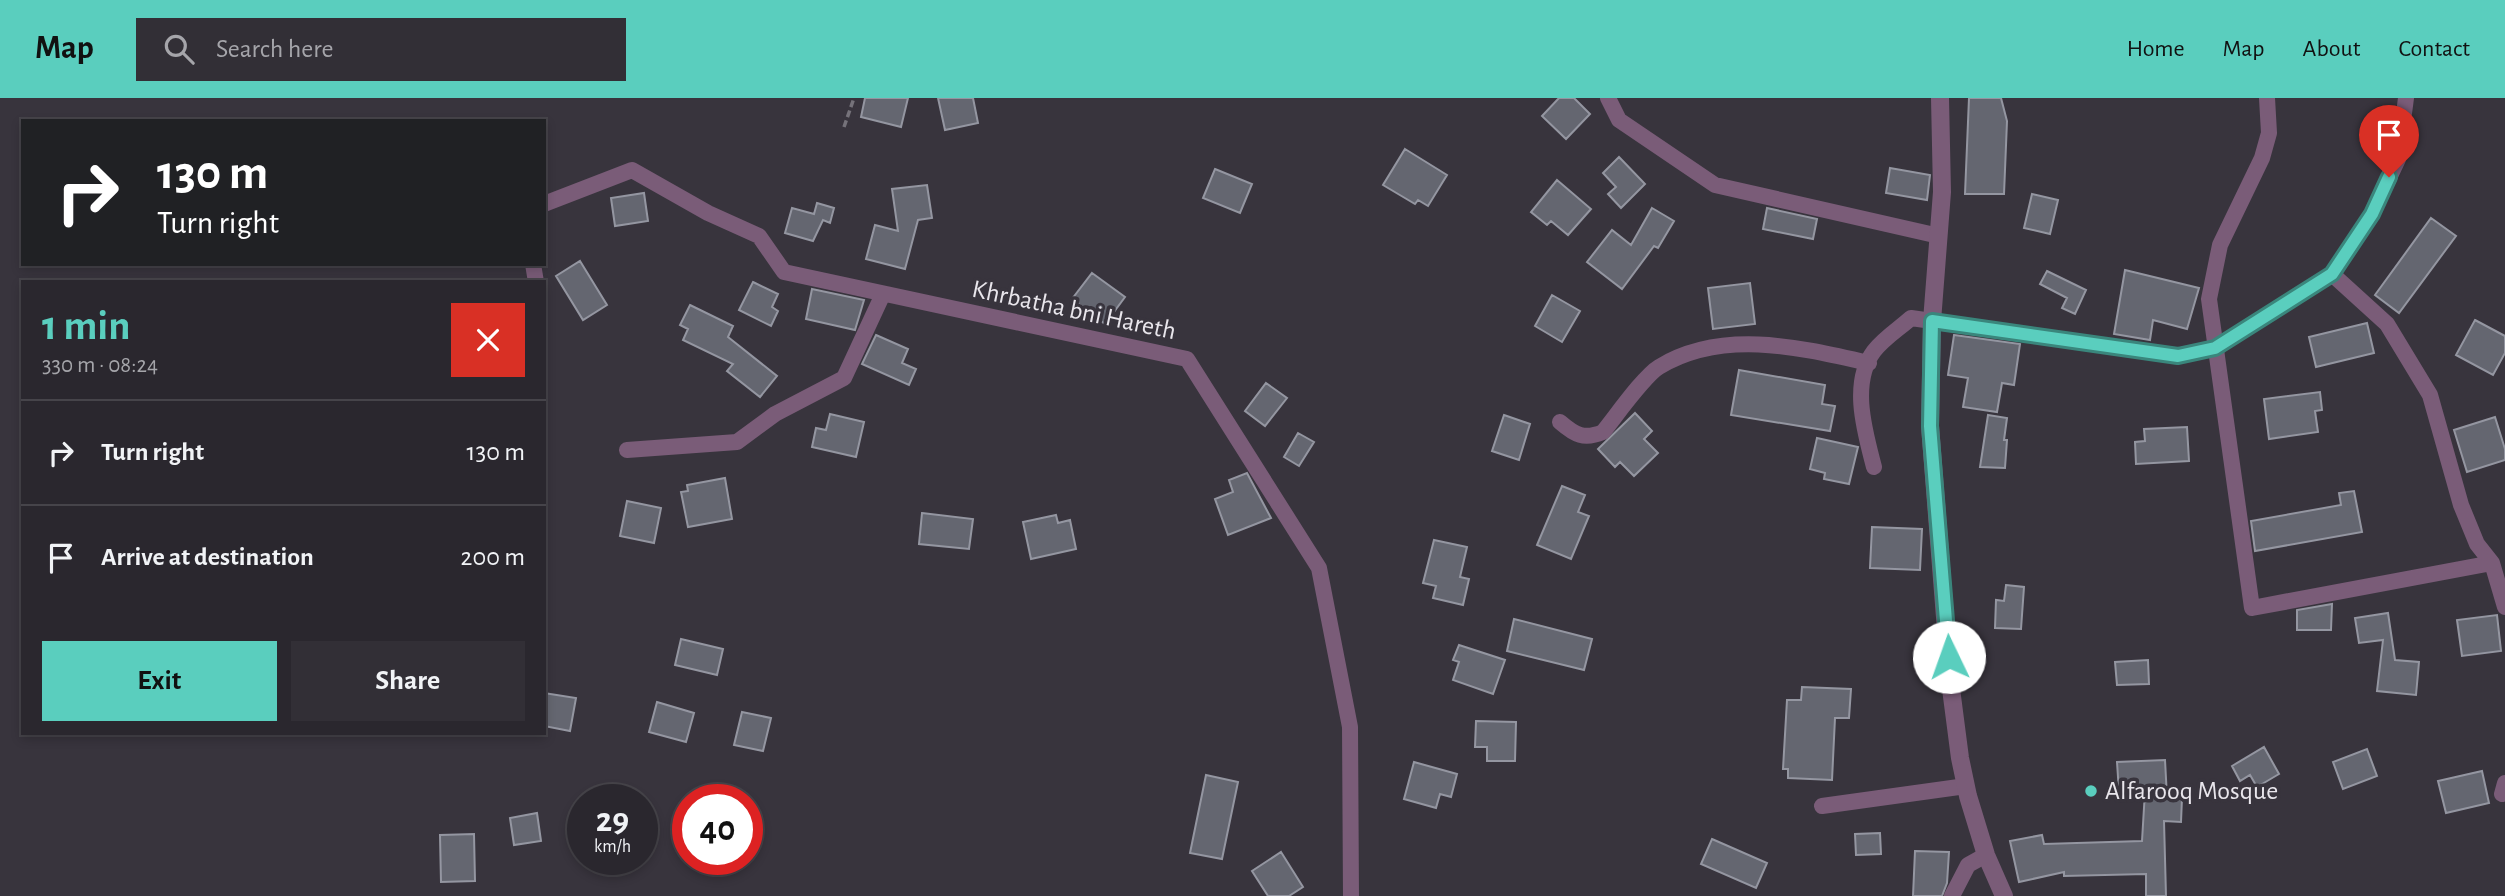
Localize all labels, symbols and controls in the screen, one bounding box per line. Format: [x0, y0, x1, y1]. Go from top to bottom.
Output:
search box [136, 18, 626, 81]
icon: search [160, 30, 198, 68]
text: Map [35, 32, 94, 65]
text: Search here [216, 36, 334, 62]
text: Home [2127, 37, 2185, 61]
text: Map [2223, 37, 2265, 61]
text: About [2303, 37, 2360, 61]
text: Contact [2398, 37, 2470, 61]
pin [2359, 105, 2419, 177]
icon: arrive [2370, 116, 2408, 154]
icon: right [42, 147, 133, 238]
text: 130 m [157, 149, 268, 198]
text: Turn right [157, 207, 279, 239]
street label: Khrbatha bni Hareth [970, 276, 1178, 344]
button: close [451, 303, 525, 377]
text: 1 min [42, 305, 131, 347]
text: 330 m · 08:24 [42, 354, 158, 377]
icon: right [42, 434, 80, 472]
text: Turn right [101, 439, 204, 465]
text: 130 m [467, 439, 525, 465]
icon: arrive [42, 539, 80, 577]
text: Arrive at destination [101, 544, 314, 570]
text: 200 m [461, 544, 525, 570]
position arrow [1912, 620, 1986, 694]
button: Exit [42, 641, 277, 721]
button: Share [291, 641, 525, 721]
place label: Alfarooq Mosque [2105, 778, 2278, 804]
marker: Alfarooq Mosque [2083, 783, 2099, 799]
speed limit sign: 40 [672, 784, 763, 875]
text: 29 [596, 803, 629, 838]
text: km/h [594, 838, 631, 856]

